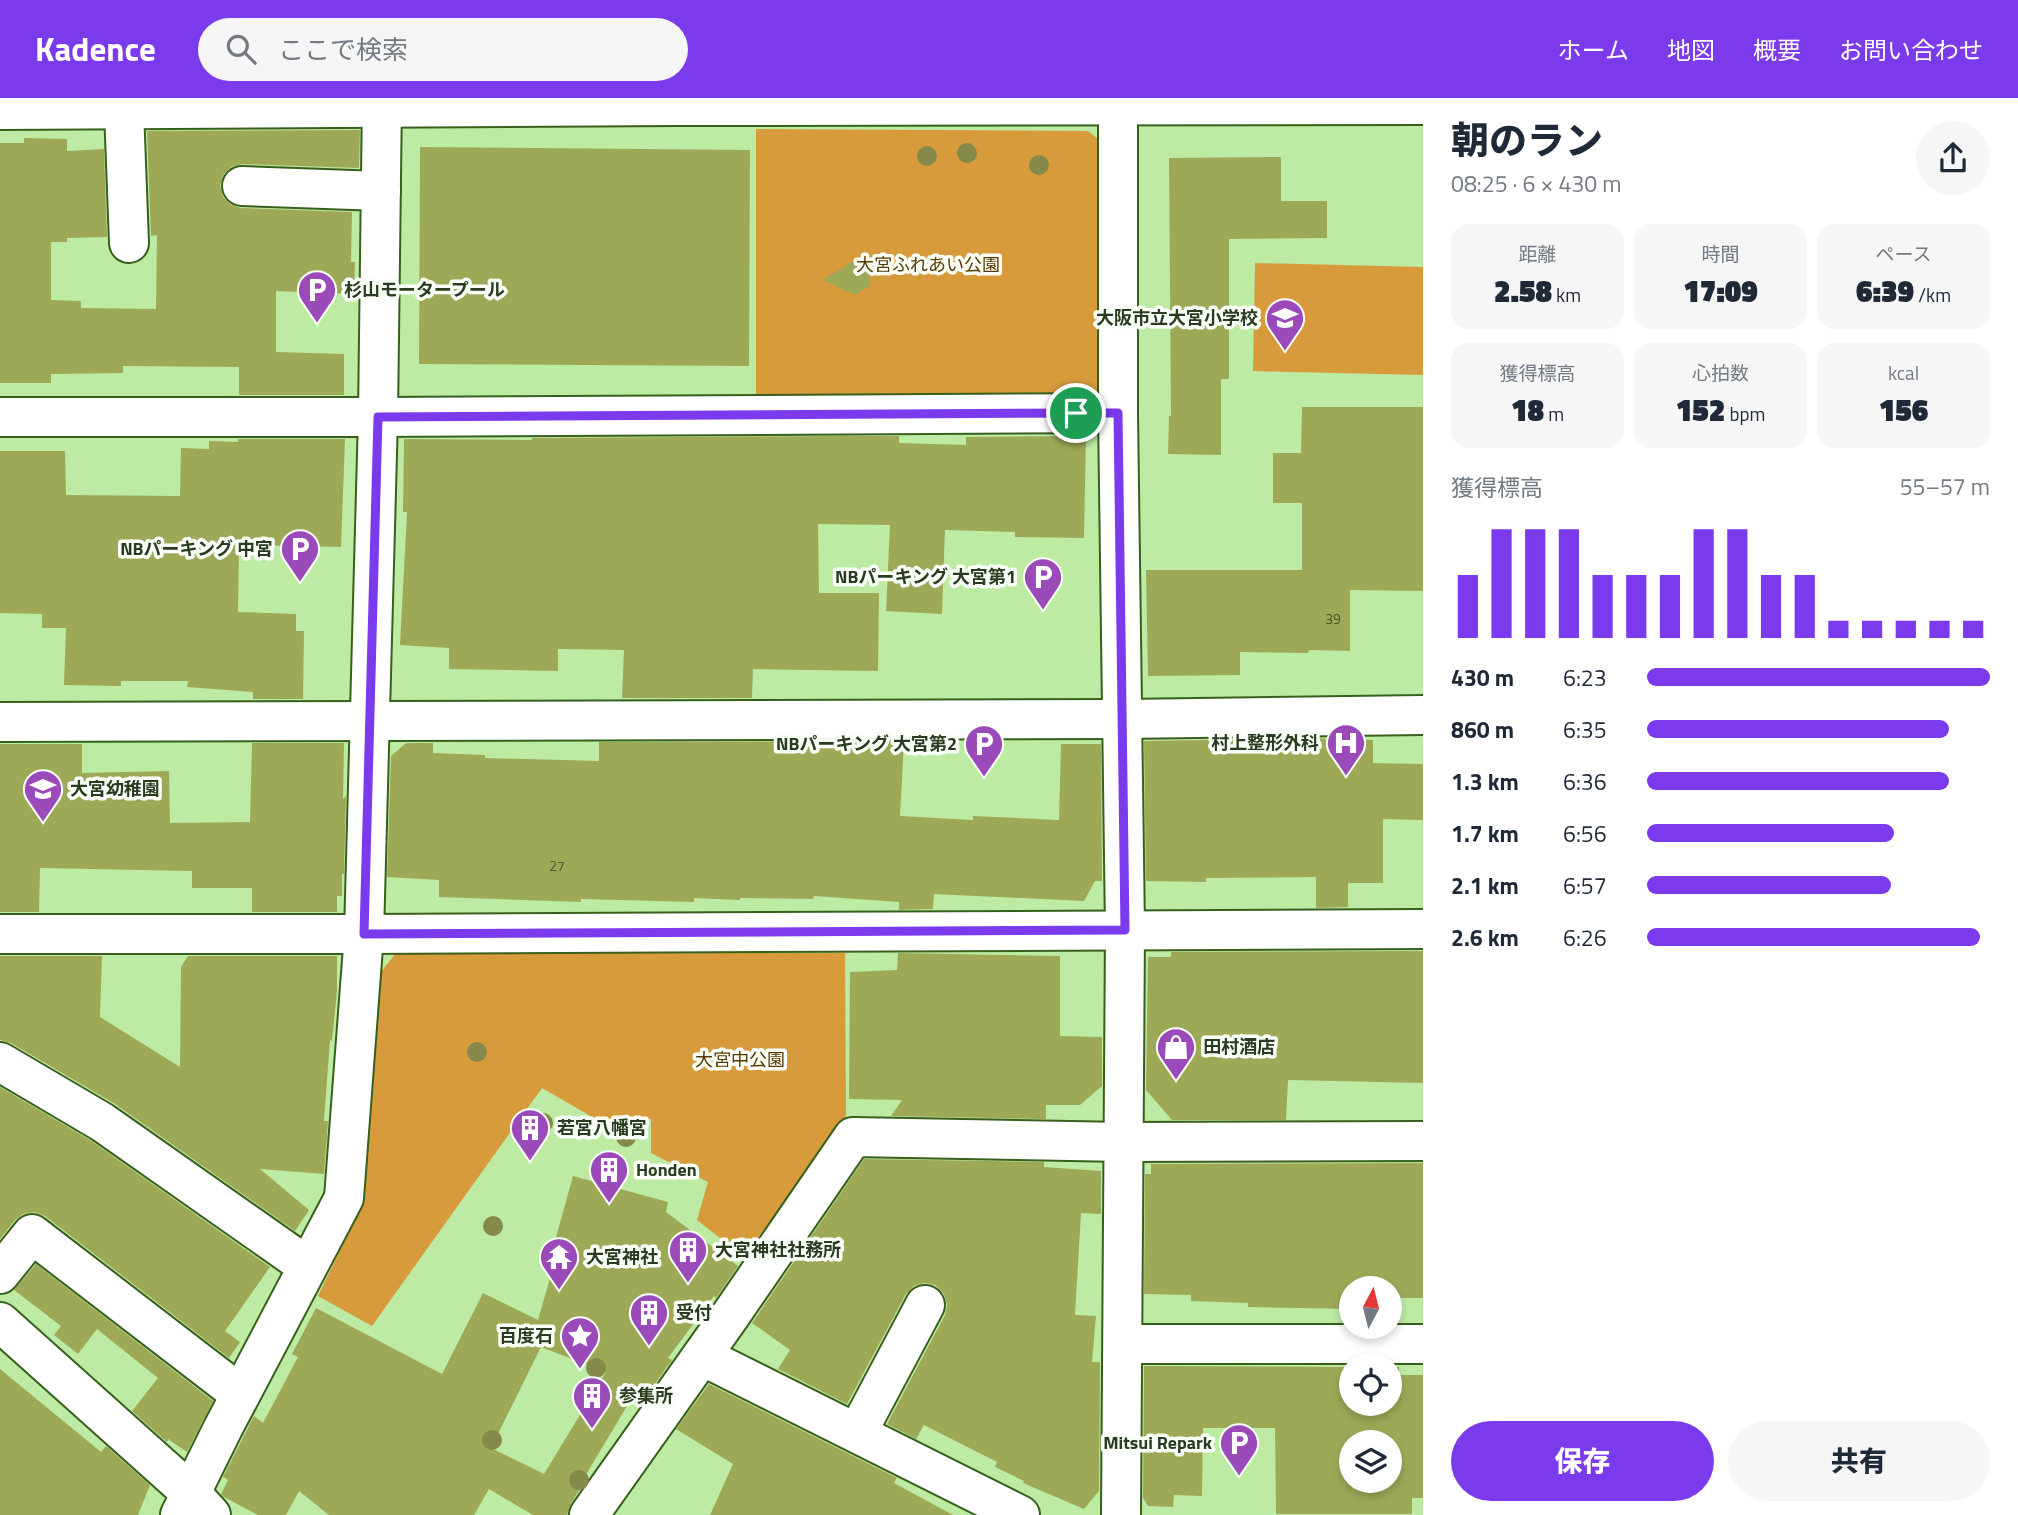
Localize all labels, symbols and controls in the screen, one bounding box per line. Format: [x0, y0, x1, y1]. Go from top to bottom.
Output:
search box [198, 18, 688, 81]
text: Kadence [35, 24, 156, 74]
icon: search [222, 30, 260, 68]
text: ここで検索 [278, 30, 408, 69]
text: ホーム [1558, 32, 1629, 68]
text: 地図 [1667, 32, 1715, 68]
text: 概要 [1753, 32, 1801, 68]
text: お問い合わせ [1839, 32, 1983, 68]
text: 朝のラン [1451, 111, 1603, 169]
button: share [1916, 121, 1990, 195]
text: 08:25 · 6 × 430 m [1451, 166, 1621, 201]
text: 距離 [1518, 239, 1557, 268]
text: 時間 [1701, 239, 1740, 268]
text: ペース [1875, 239, 1932, 268]
park label: 大宮ふれあい公園 [856, 251, 1000, 278]
text: 2.58 [1494, 268, 1552, 314]
text: 17:09 [1683, 268, 1758, 314]
text: 6:39 [1856, 268, 1914, 314]
parking icon: 杉山モータープール [296, 269, 338, 324]
place label: 杉山モータープール [344, 276, 505, 303]
text: km [1552, 280, 1581, 309]
text: /km [1914, 280, 1951, 309]
school or university icon: 大阪市立大宮小学校 [1264, 297, 1306, 352]
place label: 大阪市立大宮小学校 [1096, 304, 1258, 331]
text: 獲得標高 [1499, 358, 1576, 387]
text: 心拍数 [1692, 358, 1749, 387]
text: kcal [1888, 358, 1919, 387]
pin [1046, 383, 1106, 443]
text: 18 [1511, 387, 1544, 433]
text: 152 [1676, 387, 1725, 433]
text: 156 [1879, 387, 1928, 433]
icon: arrive [1057, 394, 1095, 432]
text: m [1544, 399, 1564, 428]
text: bpm [1725, 399, 1765, 428]
text: 55–57 m [1900, 469, 1990, 504]
text: 獲得標高 [1451, 470, 1543, 505]
parking icon: NBパーキング 中宮 [279, 528, 321, 583]
place label: NBパーキング 中宮 [120, 535, 273, 562]
parking icon: NBパーキング 大宮第1 [1022, 556, 1064, 611]
place label: NBパーキング 大宮第1 [835, 563, 1016, 590]
house number: 39 [1325, 608, 1341, 629]
text: 430 m [1451, 660, 1514, 695]
text: 6:23 [1563, 660, 1607, 695]
text: 860 m [1451, 712, 1514, 747]
text: 6:35 [1563, 712, 1607, 747]
hospital icon: 村上整形外科 [1325, 722, 1367, 777]
parking icon: NBパーキング 大宮第2 [963, 723, 1005, 778]
place label: 村上整形外科 [1211, 729, 1319, 756]
place label: NBパーキング 大宮第2 [776, 730, 957, 757]
text: 1.3 km [1451, 764, 1519, 799]
text: 6:36 [1563, 764, 1607, 799]
school or university icon: 大宮幼稚園 [22, 768, 64, 823]
place label: 大宮幼稚園 [70, 775, 160, 802]
text: 1.7 km [1451, 816, 1519, 851]
text: 6:56 [1563, 816, 1607, 851]
house number: 27 [549, 855, 565, 876]
text: 2.1 km [1451, 868, 1519, 903]
text: 6:57 [1563, 868, 1607, 903]
text: 2.6 km [1451, 920, 1519, 955]
text: 6:26 [1563, 920, 1607, 955]
shop icon: 田村酒店 [1155, 1026, 1197, 1081]
place label: 田村酒店 [1203, 1033, 1275, 1060]
park label: 大宮中公園 [695, 1046, 785, 1073]
building icon: 若宮八幡宮 [509, 1107, 551, 1162]
place label: 若宮八幡宮 [557, 1114, 647, 1141]
building icon: Honden [588, 1149, 630, 1204]
place label: Honden [636, 1156, 697, 1183]
building icon: 大宮神社社務所 [667, 1229, 709, 1284]
temple icon: 大宮神社 [538, 1236, 580, 1291]
place label: 大宮神社社務所 [715, 1236, 841, 1263]
place label: 大宮神社 [586, 1243, 658, 1270]
north arrow [1339, 1276, 1402, 1339]
map controls [1339, 1276, 1402, 1493]
building icon: 受付 [628, 1292, 670, 1347]
place label: 受付 [676, 1299, 712, 1326]
place icon: 百度石 [559, 1315, 601, 1370]
place label: 百度石 [499, 1322, 553, 1349]
button: locate [1339, 1353, 1402, 1416]
building icon: 参集所 [571, 1375, 613, 1430]
place label: 参集所 [619, 1382, 673, 1409]
button: 保存 [1451, 1421, 1714, 1501]
button: 共有 [1728, 1421, 1990, 1501]
parking icon: Mitsui Repark [1218, 1422, 1260, 1477]
place label: Mitsui Repark [1103, 1429, 1213, 1456]
button: layers [1339, 1430, 1402, 1493]

